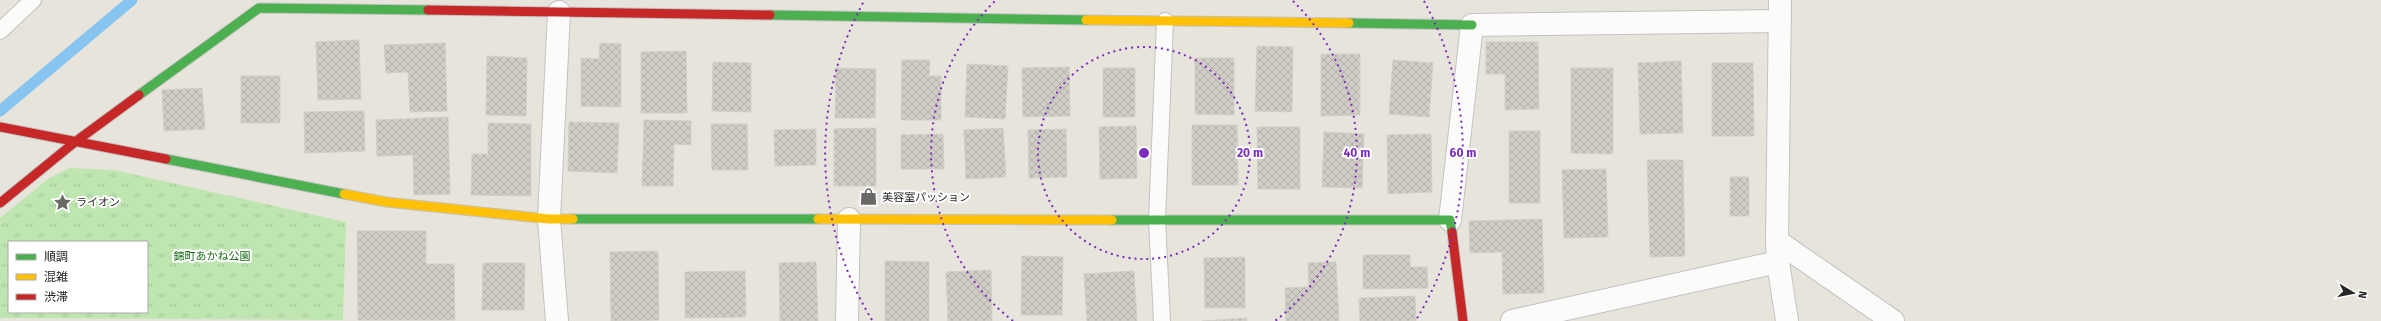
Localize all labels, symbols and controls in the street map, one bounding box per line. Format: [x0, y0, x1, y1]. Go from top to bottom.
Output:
centre of rings [1137, 146, 1151, 160]
text: 20 m [1237, 146, 1263, 160]
text: 40 m [1344, 146, 1370, 160]
text: 60 m [1450, 146, 1476, 160]
shop icon: 美容室パッション [859, 187, 879, 207]
place label: 美容室パッション [882, 191, 970, 204]
place icon: ライオン [53, 192, 73, 212]
place label: ライオン [76, 196, 120, 209]
legend [8, 241, 148, 313]
text: 順調 [44, 250, 68, 264]
park label: 錦町あかね公園 [174, 250, 251, 263]
text: 混雑 [44, 270, 68, 284]
north arrow [2333, 273, 2373, 313]
text: 渋滞 [44, 290, 68, 304]
text: N [2355, 290, 2369, 299]

